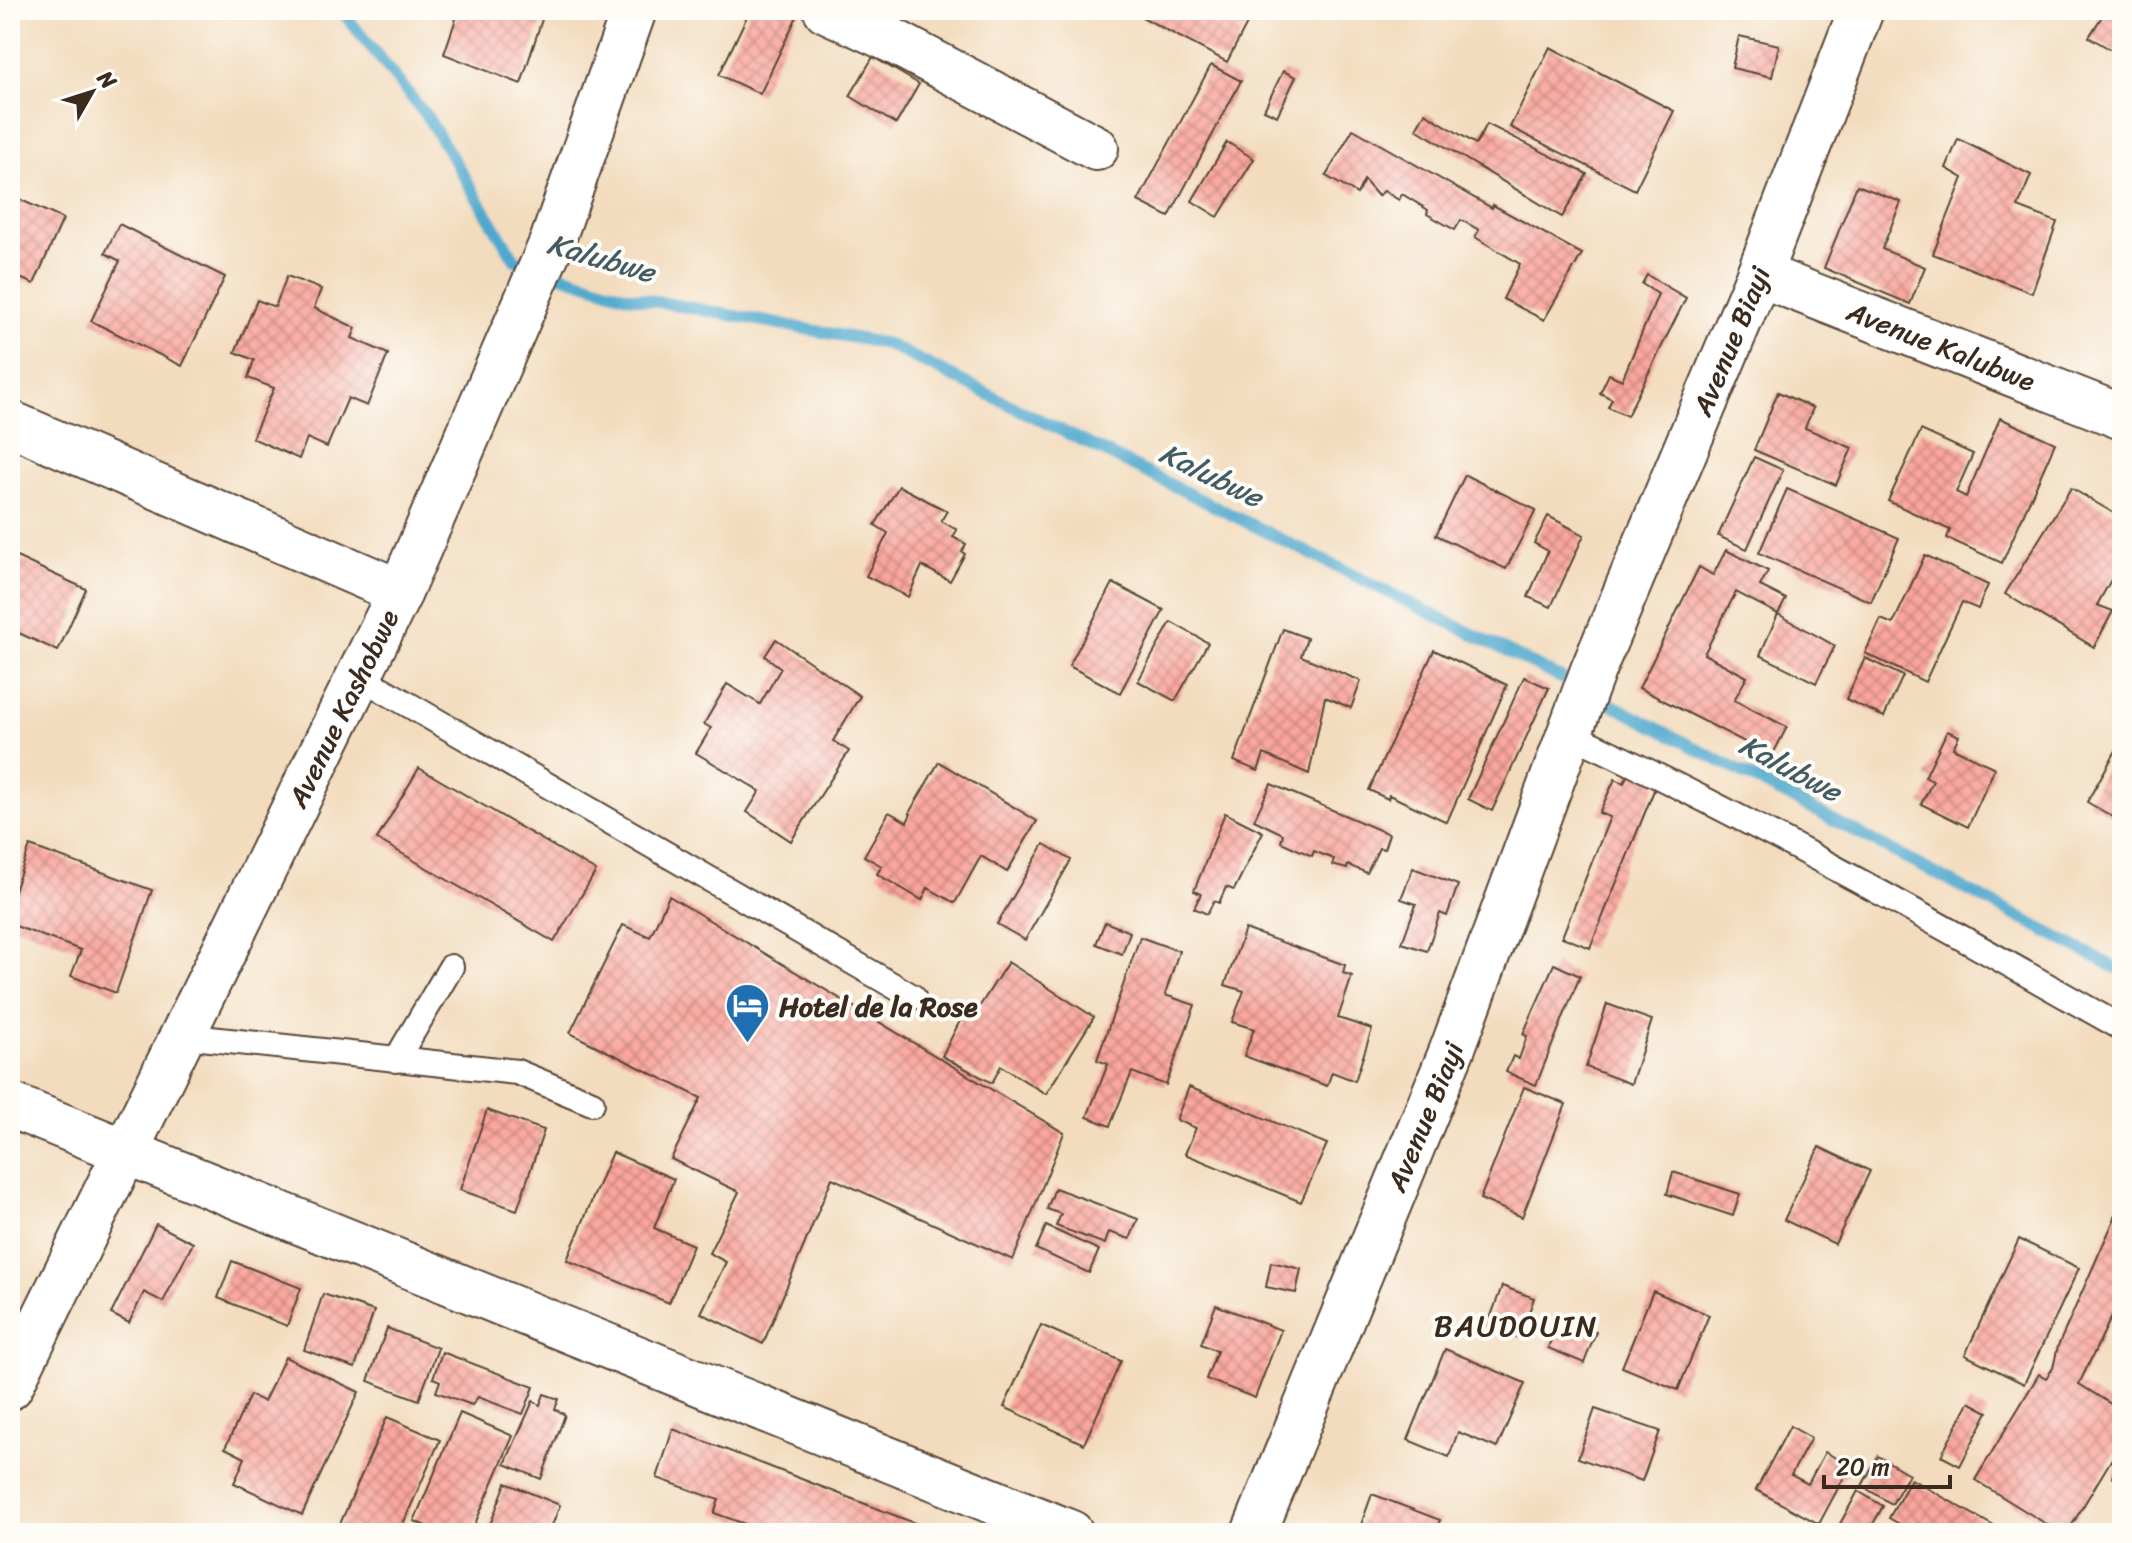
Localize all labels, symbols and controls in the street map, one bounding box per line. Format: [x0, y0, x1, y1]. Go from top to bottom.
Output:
north arrow [52, 52, 132, 132]
text: N [87, 61, 128, 99]
water label: Kalubwe [541, 217, 663, 300]
street label: Avenue Biayi [1678, 258, 1785, 425]
street label: Avenue Kalubwe [1839, 287, 2043, 406]
water label: Kalubwe [1150, 427, 1274, 524]
street label: Avenue Kashobwe [273, 601, 413, 817]
water label: Kalubwe [1729, 719, 1853, 819]
hotel icon: Hotel de la Rose [724, 982, 772, 1045]
place label: Hotel de la Rose [779, 982, 978, 1031]
street label: Avenue Biayi [1372, 1034, 1478, 1200]
district label: BAUDOUIN [1434, 1299, 1598, 1353]
scale bar [1824, 1439, 1950, 1489]
text: 20 m [1836, 1446, 1890, 1488]

